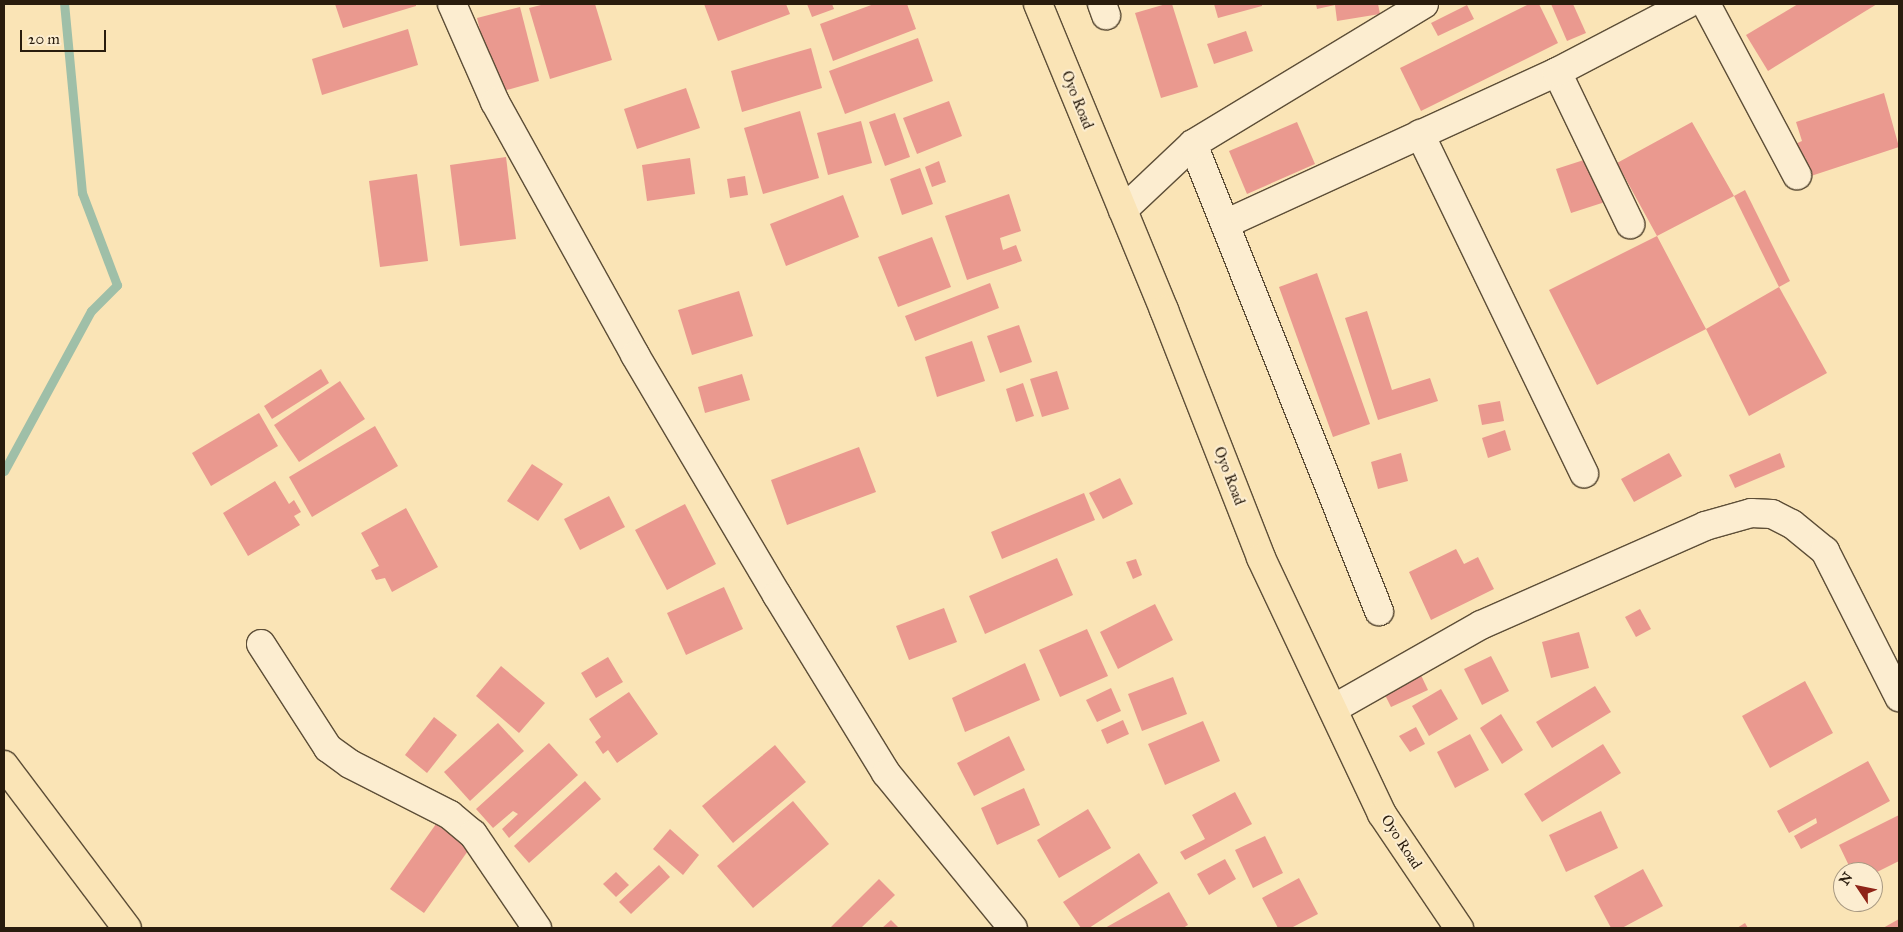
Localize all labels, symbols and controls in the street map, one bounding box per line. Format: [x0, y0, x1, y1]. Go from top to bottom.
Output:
scale bar [22, 20, 109, 52]
text: 20 m [28, 30, 60, 48]
street label: Oyo Road [1057, 68, 1097, 132]
street label: Oyo Road [1210, 444, 1248, 508]
street label: Oyo Road [1377, 811, 1425, 873]
north arrow [1833, 862, 1883, 912]
text: N [1836, 869, 1856, 889]

